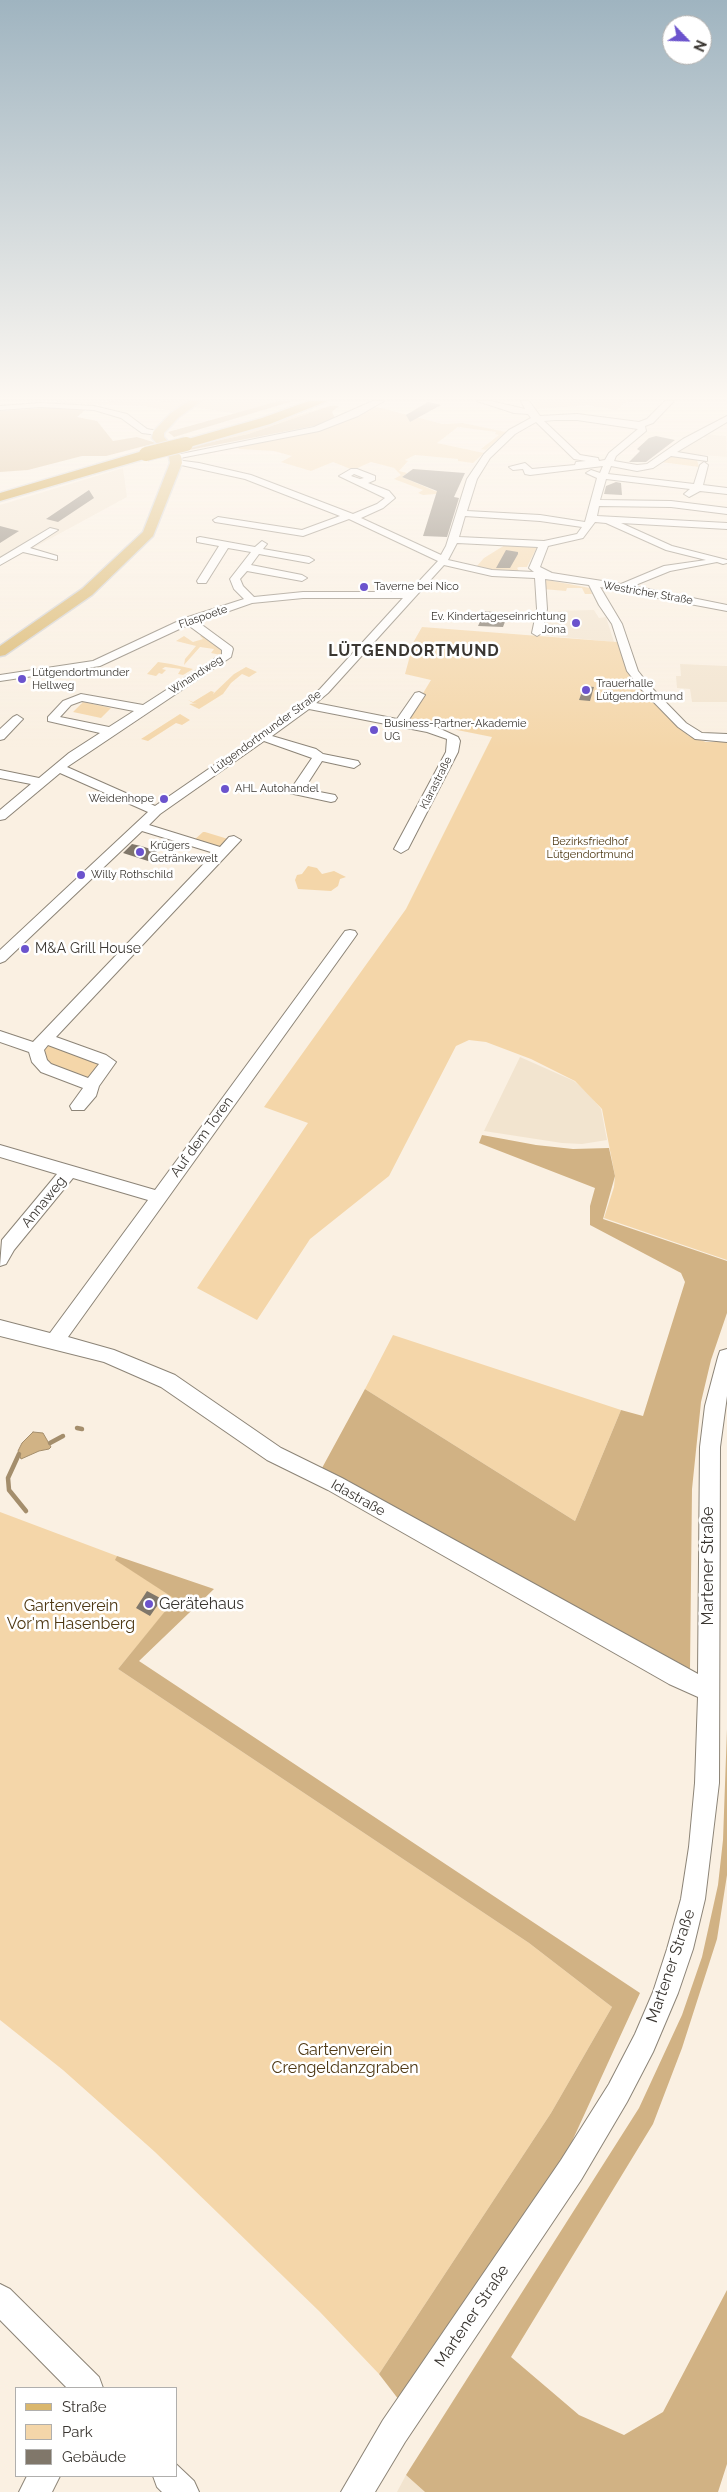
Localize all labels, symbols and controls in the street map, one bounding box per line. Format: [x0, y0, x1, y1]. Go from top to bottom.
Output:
north arrow [662, 15, 712, 65]
text: N [690, 38, 709, 54]
street label: Westricher Straße [602, 579, 694, 607]
place label: Taverne bei Nico [374, 580, 459, 594]
marker: Taverne bei Nico [358, 581, 370, 593]
street label: Flaspoete [177, 603, 229, 631]
place label: Ev. Kindertageseinrichtung Jona [431, 610, 566, 636]
marker: Ev. Kindertageseinrichtung Jona [570, 617, 582, 629]
district label: LÜTGENDORTMUND [326, 641, 502, 661]
street label: Winandweg [167, 653, 225, 697]
place label: Lütgendortmunder Hellweg [32, 666, 129, 692]
marker: Lütgendortmunder Hellweg [16, 673, 28, 685]
place label: Trauerhalle Lütgendortmund [596, 677, 683, 703]
marker: Trauerhalle Lütgendortmund [580, 684, 592, 696]
street label: Lütgendortmunder Straße [208, 688, 324, 776]
place label: Business-Partner-Akademie UG [384, 717, 526, 743]
marker: Business-Partner-Akademie UG [368, 724, 380, 736]
street label: Klarastraße [417, 755, 455, 811]
place label: AHL Autohandel [235, 782, 319, 796]
marker: AHL Autohandel [219, 783, 231, 795]
place label: Weidenhope [88, 792, 154, 806]
marker: Weidenhope [158, 793, 170, 805]
park label: Bezirksfriedhof Lütgendortmund [546, 835, 634, 861]
place label: Krügers Getränkewelt [150, 839, 218, 865]
marker: Krügers Getränkewelt [134, 846, 146, 858]
place label: Willy Rothschild [91, 868, 173, 882]
marker: Willy Rothschild [75, 869, 87, 881]
place label: M&A Grill House [35, 941, 141, 957]
marker: M&A Grill House [19, 943, 31, 955]
street label: Auf dem Toren [167, 1093, 237, 1181]
street label: Annaweg [18, 1173, 70, 1231]
street label: Idastraße [328, 1476, 388, 1520]
street label: Martener Straße [698, 1507, 718, 1625]
place label: Gerätehaus [159, 1594, 244, 1614]
park label: Gartenverein Vor'm Hasenberg [7, 1596, 135, 1634]
marker: Gerätehaus [143, 1598, 155, 1610]
street label: Martener Straße [643, 1907, 699, 2025]
park label: Gartenverein Crengeldanzgraben [271, 2040, 419, 2078]
street label: Martener Straße [431, 2261, 513, 2371]
legend [15, 2387, 178, 2477]
text: Straße [62, 2398, 106, 2416]
text: Park [62, 2423, 93, 2441]
text: Gebäude [62, 2448, 126, 2466]

